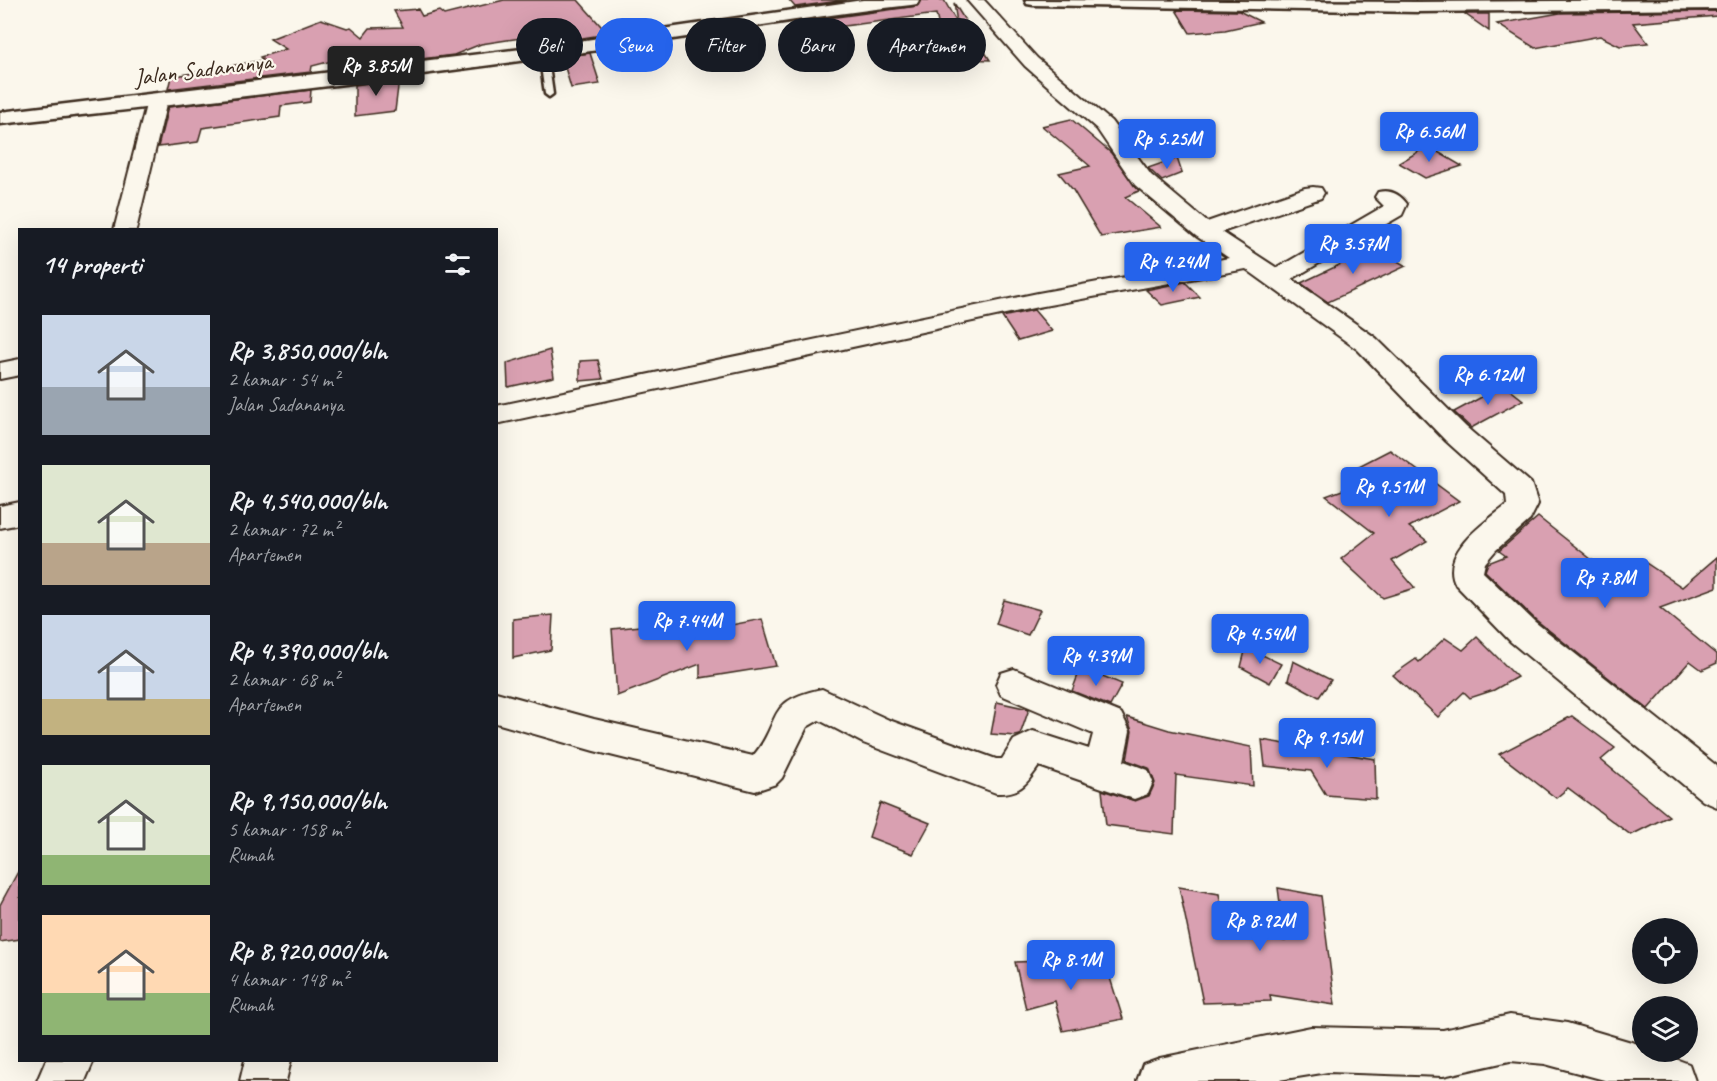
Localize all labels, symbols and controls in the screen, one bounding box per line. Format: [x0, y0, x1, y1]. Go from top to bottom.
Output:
chip: Beli [516, 18, 583, 72]
chip: Sewa [595, 18, 673, 72]
chip: Filter [685, 18, 766, 72]
chip: Baru [778, 18, 855, 72]
chip: Apartemen [867, 18, 986, 72]
street label: Jalan Sadananya [131, 45, 276, 92]
pin: Rp 3.85M [314, 46, 438, 97]
text: Rp 3.85M [342, 53, 410, 78]
pin: Rp 6.56M [1367, 112, 1491, 163]
pin: Rp 5.25M [1105, 119, 1229, 170]
text: Rp 6.56M [1394, 119, 1464, 144]
text: Rp 5.25M [1133, 126, 1201, 151]
pin: Rp 3.57M [1291, 224, 1415, 275]
text: Rp 3.57M [1319, 231, 1387, 256]
pin: Rp 4.24M [1111, 242, 1235, 293]
text: 14 properti [42, 248, 142, 281]
icon: filters [441, 248, 474, 281]
text: Rp 4.24M [1138, 249, 1208, 274]
text: Rp 3,850,000/bln [228, 334, 387, 367]
icon: home [90, 339, 162, 411]
pin: Rp 6.12M [1426, 355, 1550, 406]
text: Rp 6.12M [1453, 362, 1523, 387]
text: 2 kamar · 54 m² [228, 367, 339, 392]
text: Jalan Sadananya [228, 392, 343, 417]
pin: Rp 9.51M [1327, 467, 1451, 518]
text: Rp 9.51M [1355, 474, 1423, 499]
text: Rp 4,540,000/bln [228, 484, 387, 517]
icon: home [90, 489, 162, 561]
text: 2 kamar · 72 m² [228, 517, 339, 542]
text: Apartemen [228, 542, 301, 567]
pin: Rp 7.8M [1550, 558, 1660, 609]
text: Rp 7.8M [1575, 565, 1635, 590]
pin: Rp 7.44M [625, 601, 749, 652]
text: Rp 7.44M [652, 608, 722, 633]
pin: Rp 4.54M [1198, 614, 1322, 665]
text: Rp 4.54M [1226, 621, 1294, 646]
text: Rp 4,390,000/bln [228, 634, 387, 667]
pin: Rp 4.39M [1034, 636, 1158, 687]
icon: home [90, 639, 162, 711]
text: Rp 4.39M [1062, 643, 1130, 668]
text: 2 kamar · 68 m² [228, 667, 339, 692]
text: Apartemen [228, 692, 301, 717]
pin: Rp 9.15M [1265, 718, 1389, 769]
text: Rp 9.15M [1293, 725, 1361, 750]
text: Rp 9,150,000/bln [228, 784, 387, 817]
icon: home [90, 789, 162, 861]
text: 5 kamar · 158 m² [228, 817, 348, 842]
text: Rumah [228, 842, 274, 867]
pin: Rp 8.92M [1198, 901, 1322, 952]
text: Rp 8.92M [1226, 908, 1294, 933]
map controls [1632, 918, 1698, 1062]
button: locate [1632, 918, 1698, 984]
text: Rp 8,920,000/bln [228, 934, 387, 967]
icon: home [90, 939, 162, 1011]
pin: Rp 8.1M [1016, 940, 1126, 991]
text: Rp 8.1M [1041, 947, 1101, 972]
text: 4 kamar · 148 m² [228, 967, 348, 992]
text: Rumah [228, 992, 274, 1017]
button: layers [1632, 996, 1698, 1062]

